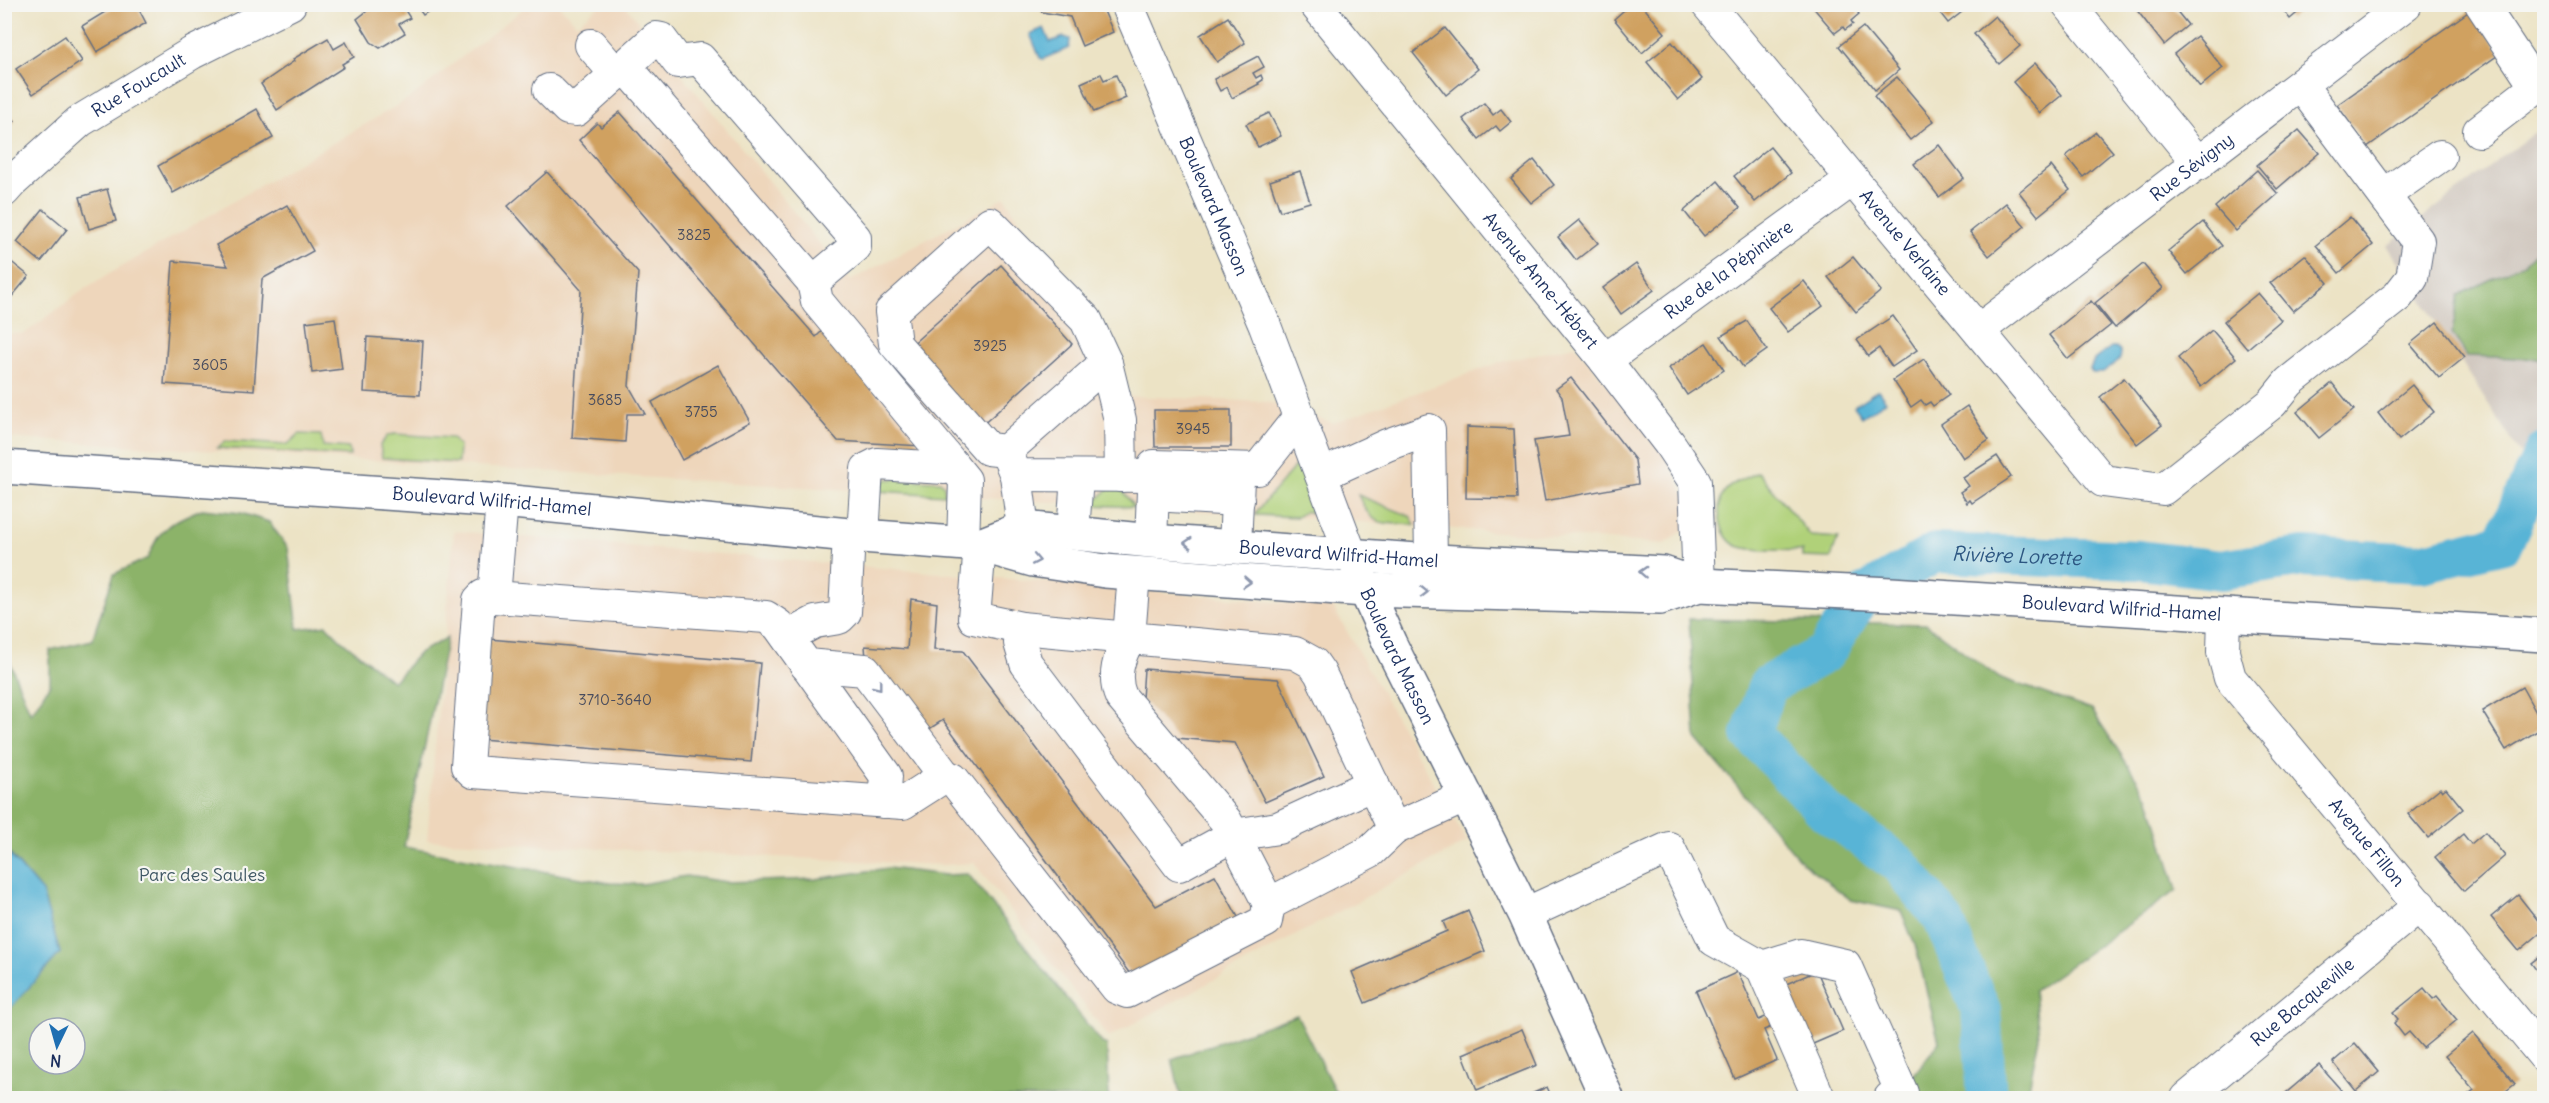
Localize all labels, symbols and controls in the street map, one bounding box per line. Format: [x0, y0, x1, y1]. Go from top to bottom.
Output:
street label: Rue Foucault [87, 48, 189, 122]
street label: Rue Sévigny [2145, 128, 2238, 206]
street label: Boulevard Masson [1174, 133, 1254, 279]
street label: Avenue Verlaine [1855, 185, 1956, 300]
street label: Avenue Anne-Hébert [1478, 207, 1603, 354]
street label: Rue de la Pépinière [1659, 215, 1797, 324]
house number: 3825 [677, 225, 711, 244]
house number: 3925 [973, 336, 1007, 355]
house number: 3605 [192, 355, 228, 374]
house number: 3685 [588, 390, 622, 409]
house number: 3755 [684, 402, 718, 421]
house number: 3945 [1176, 419, 1210, 438]
street label: Boulevard Wilfrid-Hamel [391, 482, 592, 521]
street label: Boulevard Wilfrid-Hamel [1238, 535, 1439, 572]
one-way arrow [1183, 537, 1192, 550]
water label: Rivière Lorette [1951, 541, 2083, 570]
one-way arrow [1031, 553, 1041, 566]
one-way arrow [1638, 566, 1647, 579]
one-way arrow [1243, 575, 1252, 588]
street label: Boulevard Masson [1355, 584, 1440, 728]
one-way arrow [1419, 586, 1428, 598]
street label: Boulevard Wilfrid-Hamel [2021, 590, 2222, 626]
one-way arrow [870, 679, 881, 690]
house number: 3710-3640 [578, 690, 652, 709]
street label: Avenue Fillon [2324, 794, 2410, 891]
park label: Parc des Saules [139, 863, 265, 886]
street label: Rue Bacqueville [2246, 952, 2359, 1051]
north arrow [27, 1016, 87, 1076]
text: N [49, 1050, 62, 1071]

